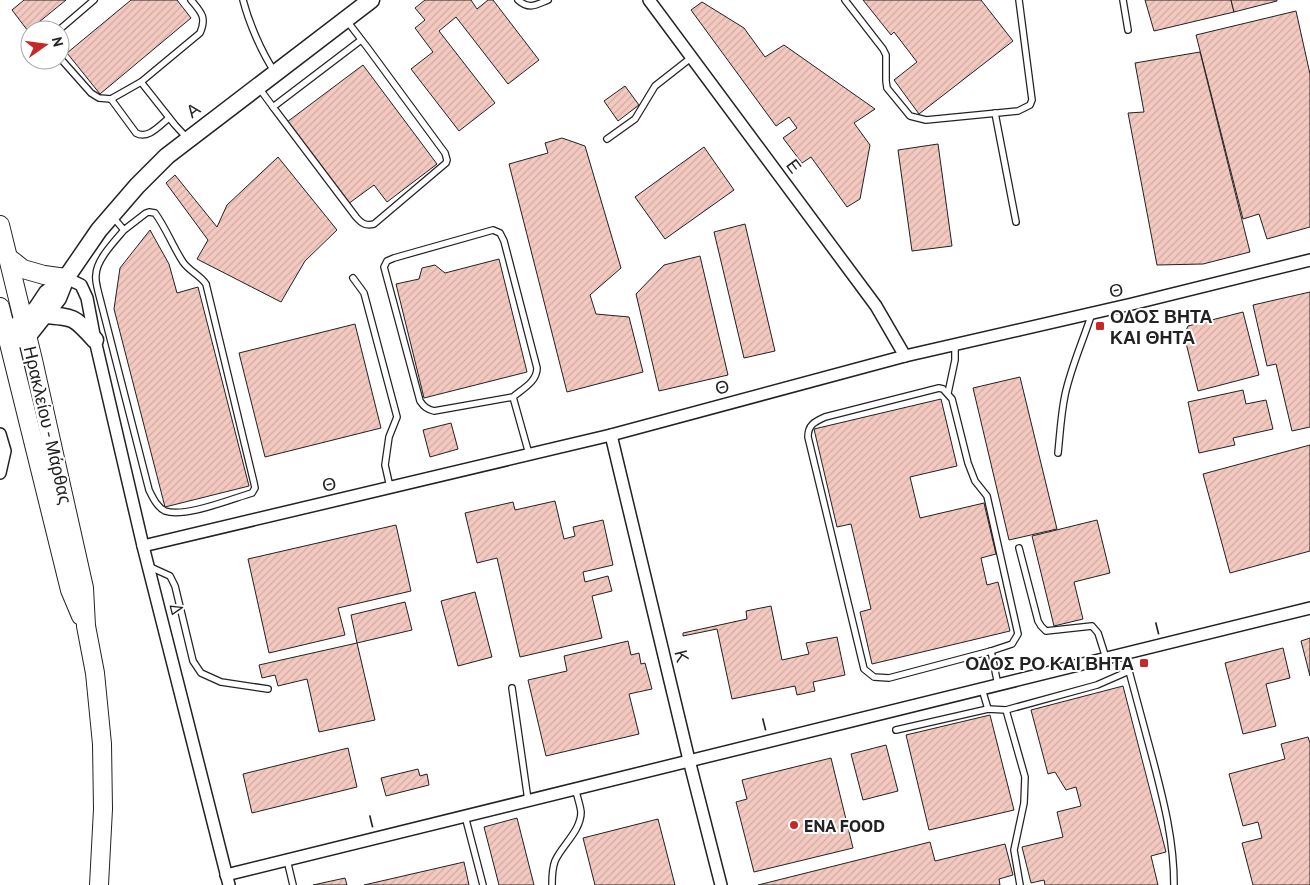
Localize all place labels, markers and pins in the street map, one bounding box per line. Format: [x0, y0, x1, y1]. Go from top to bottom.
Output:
place label: ΟΔΟΣ ΒΗΤΑ ΚΑΙ ΘΗΤΑ [1110, 305, 1213, 349]
marker: ΟΔΟΣ ΒΗΤΑ ΚΑΙ ΘΗΤΑ [1094, 320, 1106, 332]
place label: ΟΔΟΣ ΡΟ ΚΑΙ ΒΗΤΑ [965, 652, 1134, 675]
marker: ΟΔΟΣ ΡΟ ΚΑΙ ΒΗΤΑ [1138, 657, 1150, 669]
place label: ENA FOOD [804, 814, 885, 837]
marker: ENA FOOD [788, 819, 800, 831]

